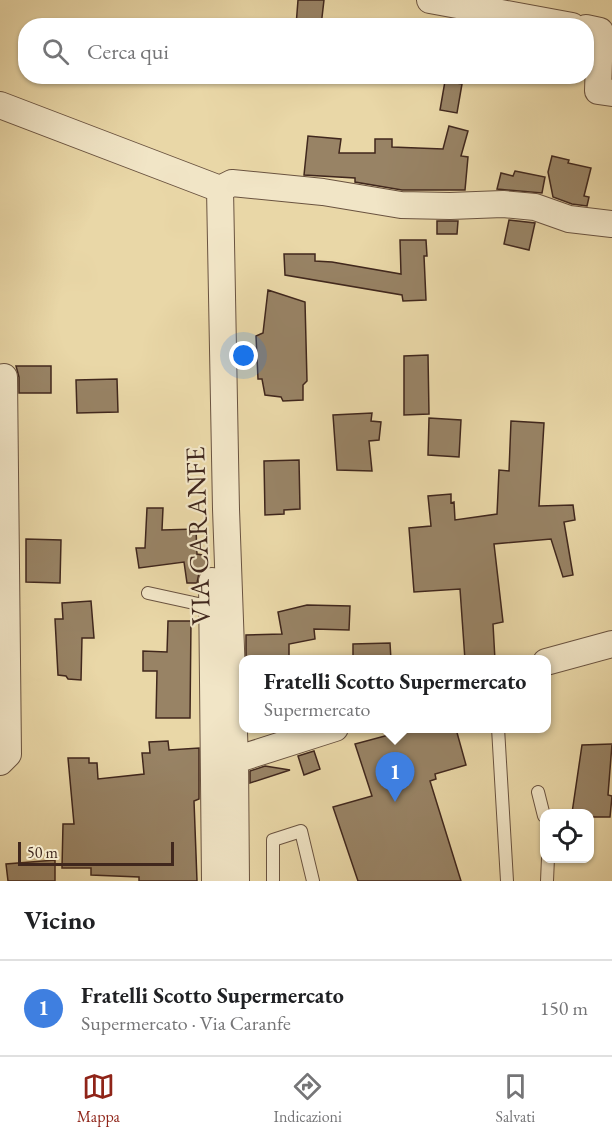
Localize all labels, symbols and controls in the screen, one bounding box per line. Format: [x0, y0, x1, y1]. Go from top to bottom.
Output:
search box [18, 18, 594, 84]
icon: search [39, 35, 72, 68]
text: Cerca qui [87, 37, 169, 66]
your location [229, 341, 258, 370]
street label: VIA CARANFE [177, 446, 218, 626]
popup [239, 655, 551, 733]
text: Fratelli Scotto Supermercato [264, 667, 526, 696]
text: Supermercato [264, 696, 370, 722]
pin: 1 [376, 752, 414, 802]
map controls [540, 809, 594, 863]
button: locate [540, 809, 594, 863]
scale bar [18, 839, 174, 866]
text: 50 m [27, 842, 58, 863]
text: Vicino [24, 903, 95, 937]
text: Fratelli Scotto Supermercato [81, 981, 344, 1010]
text: 1 [38, 995, 49, 1021]
text: 150 m [540, 995, 588, 1021]
text: Supermercato · Via Caranfe [81, 1010, 291, 1036]
tab: Mappa [77, 1070, 120, 1127]
tab: Indicazioni [273, 1070, 342, 1127]
tab: Salvati [495, 1070, 535, 1127]

